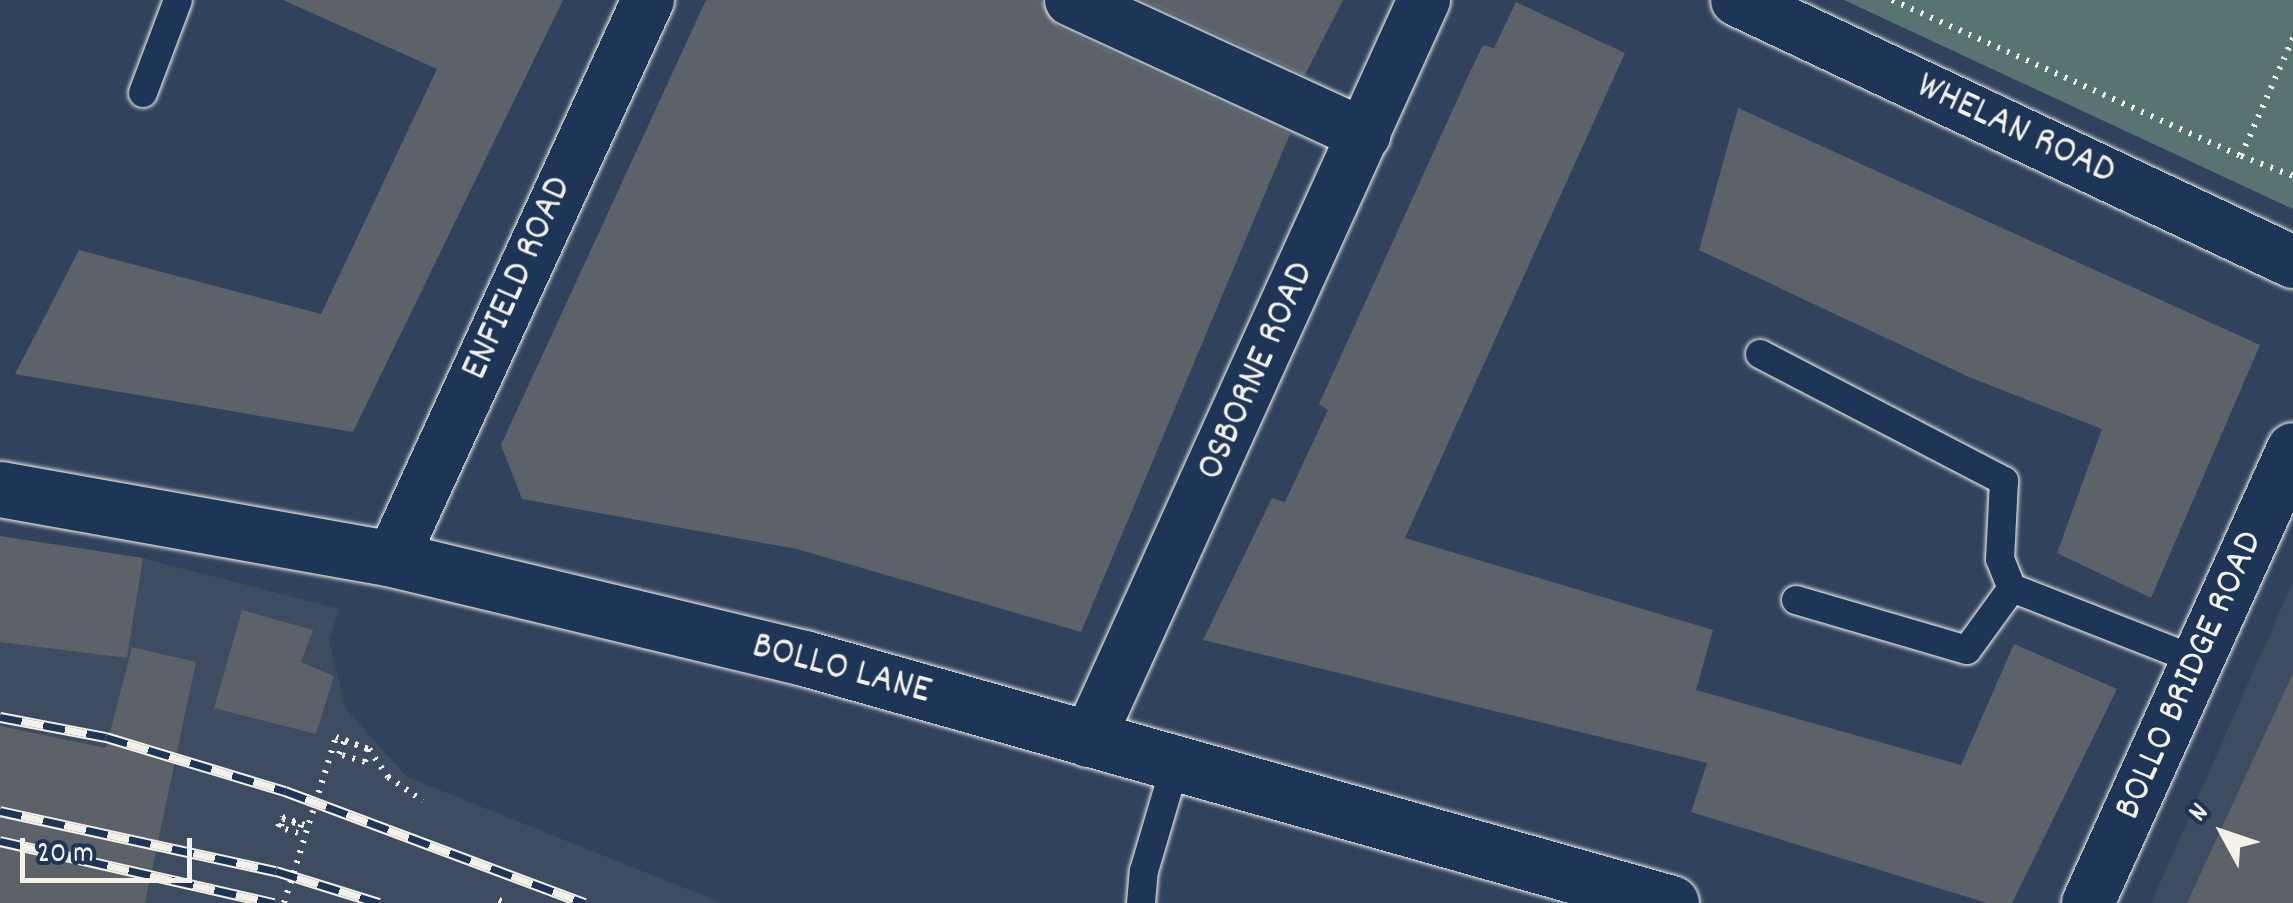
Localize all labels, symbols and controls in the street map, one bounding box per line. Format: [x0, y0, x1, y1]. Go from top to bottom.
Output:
street label: WHELAN ROAD [1908, 64, 2122, 198]
street label: ENFIELD ROAD [453, 170, 585, 388]
street label: OSBORNE ROAD [1188, 255, 1328, 489]
street label: BOLLO BRIDGE ROAD [2106, 524, 2276, 828]
street label: BOLLO LANE [746, 624, 936, 718]
north arrow [2173, 783, 2273, 883]
text: N [2180, 796, 2220, 832]
scale bar [25, 818, 198, 880]
text: 20 m [37, 834, 94, 877]

